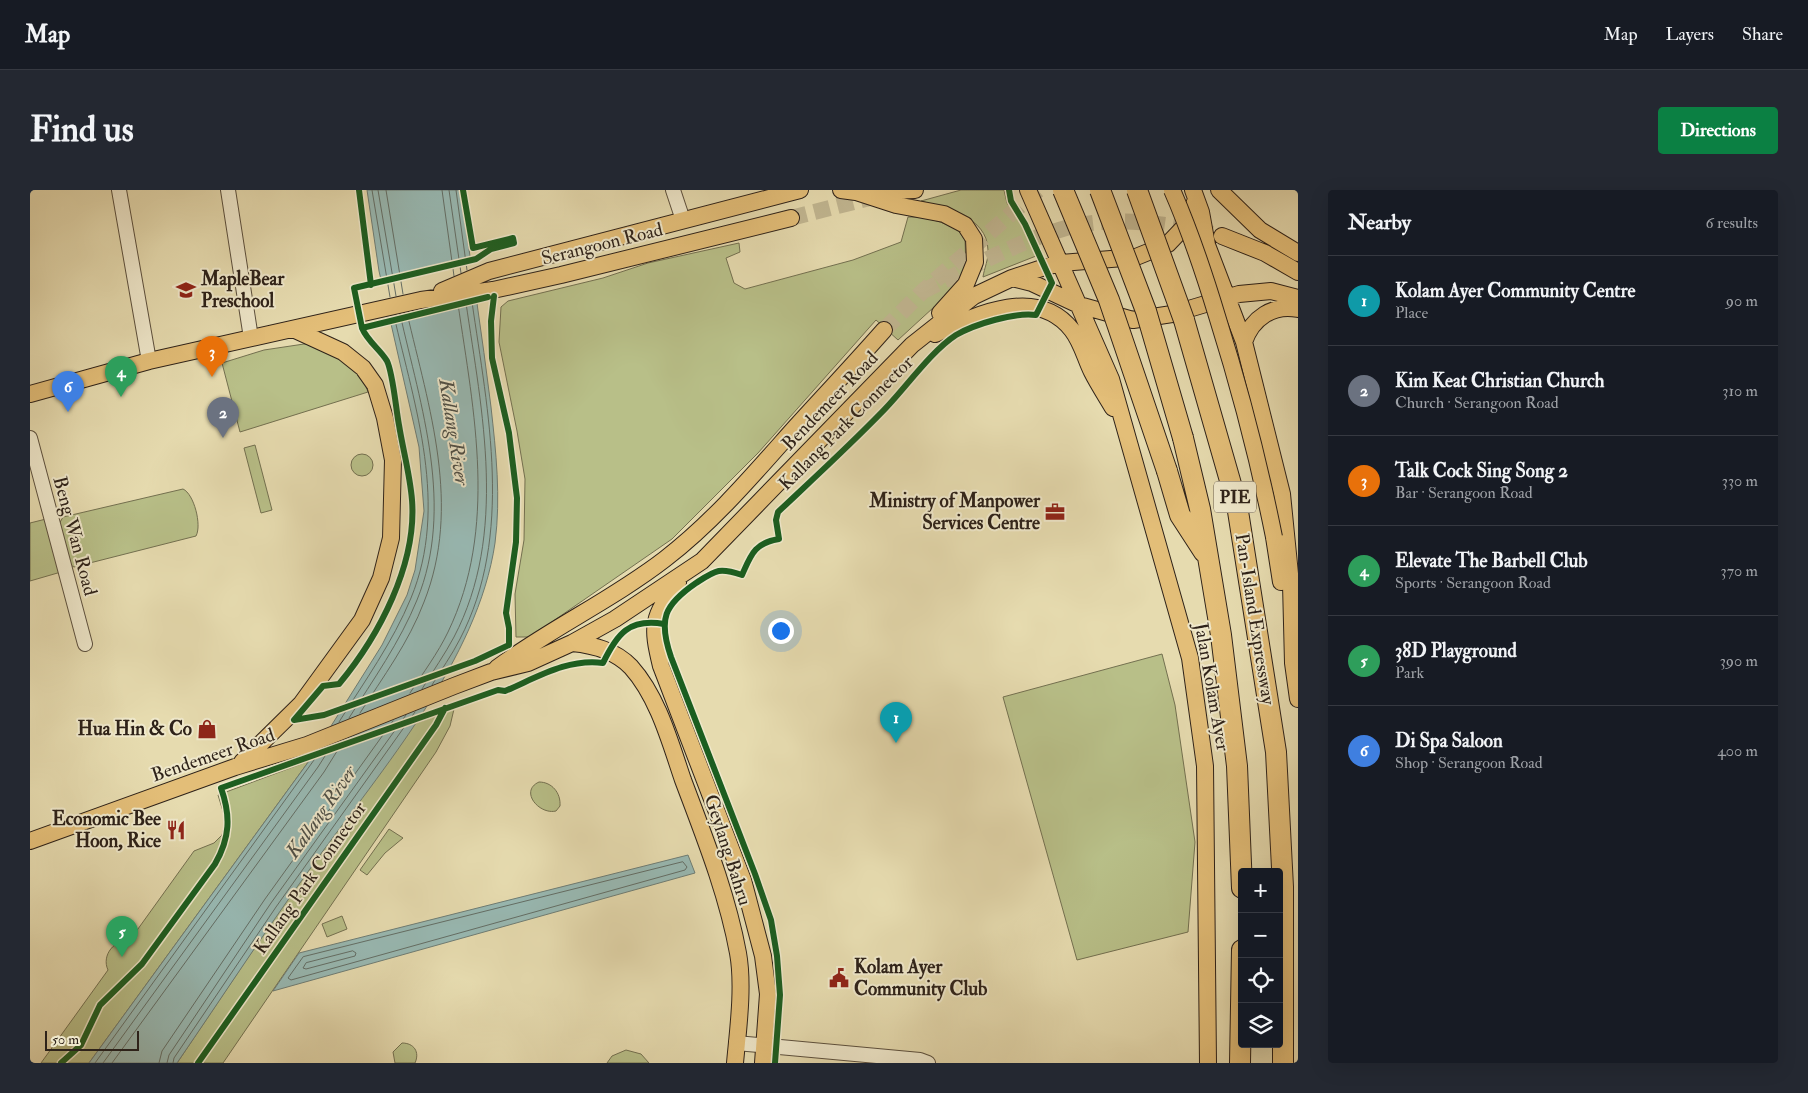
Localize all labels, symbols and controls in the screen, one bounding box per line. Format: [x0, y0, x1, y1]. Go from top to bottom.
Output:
text: Map [25, 19, 70, 50]
text: Map [1604, 23, 1638, 46]
text: Layers [1666, 23, 1714, 46]
text: Share [1742, 23, 1783, 46]
button: Directions [1658, 107, 1778, 154]
text: Find us [30, 108, 134, 152]
text: Nearby [1348, 209, 1411, 236]
text: 6 results [1706, 213, 1758, 233]
street label: Serangoon Road [539, 217, 666, 271]
place label: MapleBear Preschool [200, 267, 285, 313]
school or university icon: MapleBear Preschool [175, 279, 197, 301]
text: Kolam Ayer Community Centre [1395, 279, 1635, 303]
text: 1 [1361, 291, 1367, 311]
text: 90 m [1726, 291, 1758, 311]
text: Place [1395, 303, 1428, 323]
pin: 3 [196, 336, 228, 377]
street label: Bendemeer Road [777, 346, 884, 456]
street label: Kallang Park Connector [774, 351, 918, 495]
pin: 4 [105, 356, 137, 397]
text: Kim Keat Christian Church [1395, 369, 1605, 393]
pin: 6 [52, 371, 84, 412]
water label: Kallang River [433, 376, 475, 488]
text: 2 [1360, 381, 1368, 401]
text: 310 m [1722, 381, 1758, 401]
text: Church · Serangoon Road [1395, 393, 1559, 413]
pin: 2 [207, 397, 239, 438]
text: Talk Cock Sing Song 2 [1395, 459, 1568, 483]
text: 3 [1361, 471, 1367, 491]
text: 330 m [1722, 471, 1758, 491]
street label: Beng Wan Road [48, 474, 103, 599]
road number: PIE [1214, 482, 1256, 512]
text: Bar · Serangoon Road [1395, 483, 1533, 503]
place label: Ministry of Manpower Services Centre [868, 489, 1041, 535]
office icon: Ministry of Manpower Services Centre [1044, 501, 1066, 523]
street label: Pan-Island Expressway [1229, 531, 1281, 707]
text: Elevate The Barbell Club [1395, 549, 1588, 573]
text: 4 [1360, 561, 1368, 581]
text: 370 m [1721, 561, 1758, 581]
text: Sports · Serangoon Road [1395, 573, 1551, 593]
your location [768, 618, 794, 644]
street label: Jalan Kolam Ayer [1189, 620, 1235, 753]
text: 38D Playground [1395, 639, 1517, 663]
text: 5 [1360, 651, 1368, 671]
text: 390 m [1720, 651, 1758, 671]
text: Park [1395, 663, 1424, 683]
pin: 1 [880, 702, 912, 743]
place label: Hua Hin & Co [78, 717, 192, 741]
shop icon: Hua Hin & Co [196, 718, 218, 740]
street label: Bendemeer Road [148, 722, 278, 787]
text: Di Spa Saloon [1395, 729, 1503, 753]
text: 6 [1360, 741, 1368, 761]
text: 400 m [1717, 741, 1758, 761]
text: Shop · Serangoon Road [1395, 753, 1543, 773]
water label: Kallang River [279, 760, 363, 864]
street label: Geylang Bahru [699, 792, 757, 909]
street label: Kallang Park Connector [248, 797, 372, 959]
place label: Economic Bee Hoon, Rice [52, 807, 161, 853]
restaurant icon: Economic Bee Hoon, Rice [165, 819, 187, 841]
map controls [1238, 868, 1283, 1048]
button: + [1238, 868, 1283, 913]
button: − [1238, 913, 1283, 958]
pin: 5 [106, 916, 138, 957]
place label: Kolam Ayer Community Club [854, 955, 988, 1002]
button: locate [1238, 958, 1283, 1003]
public building icon: Kolam Ayer Community Club [828, 967, 850, 989]
button: layers [1238, 1003, 1283, 1048]
scale bar [45, 1028, 139, 1051]
text: 50 m [52, 1031, 79, 1048]

